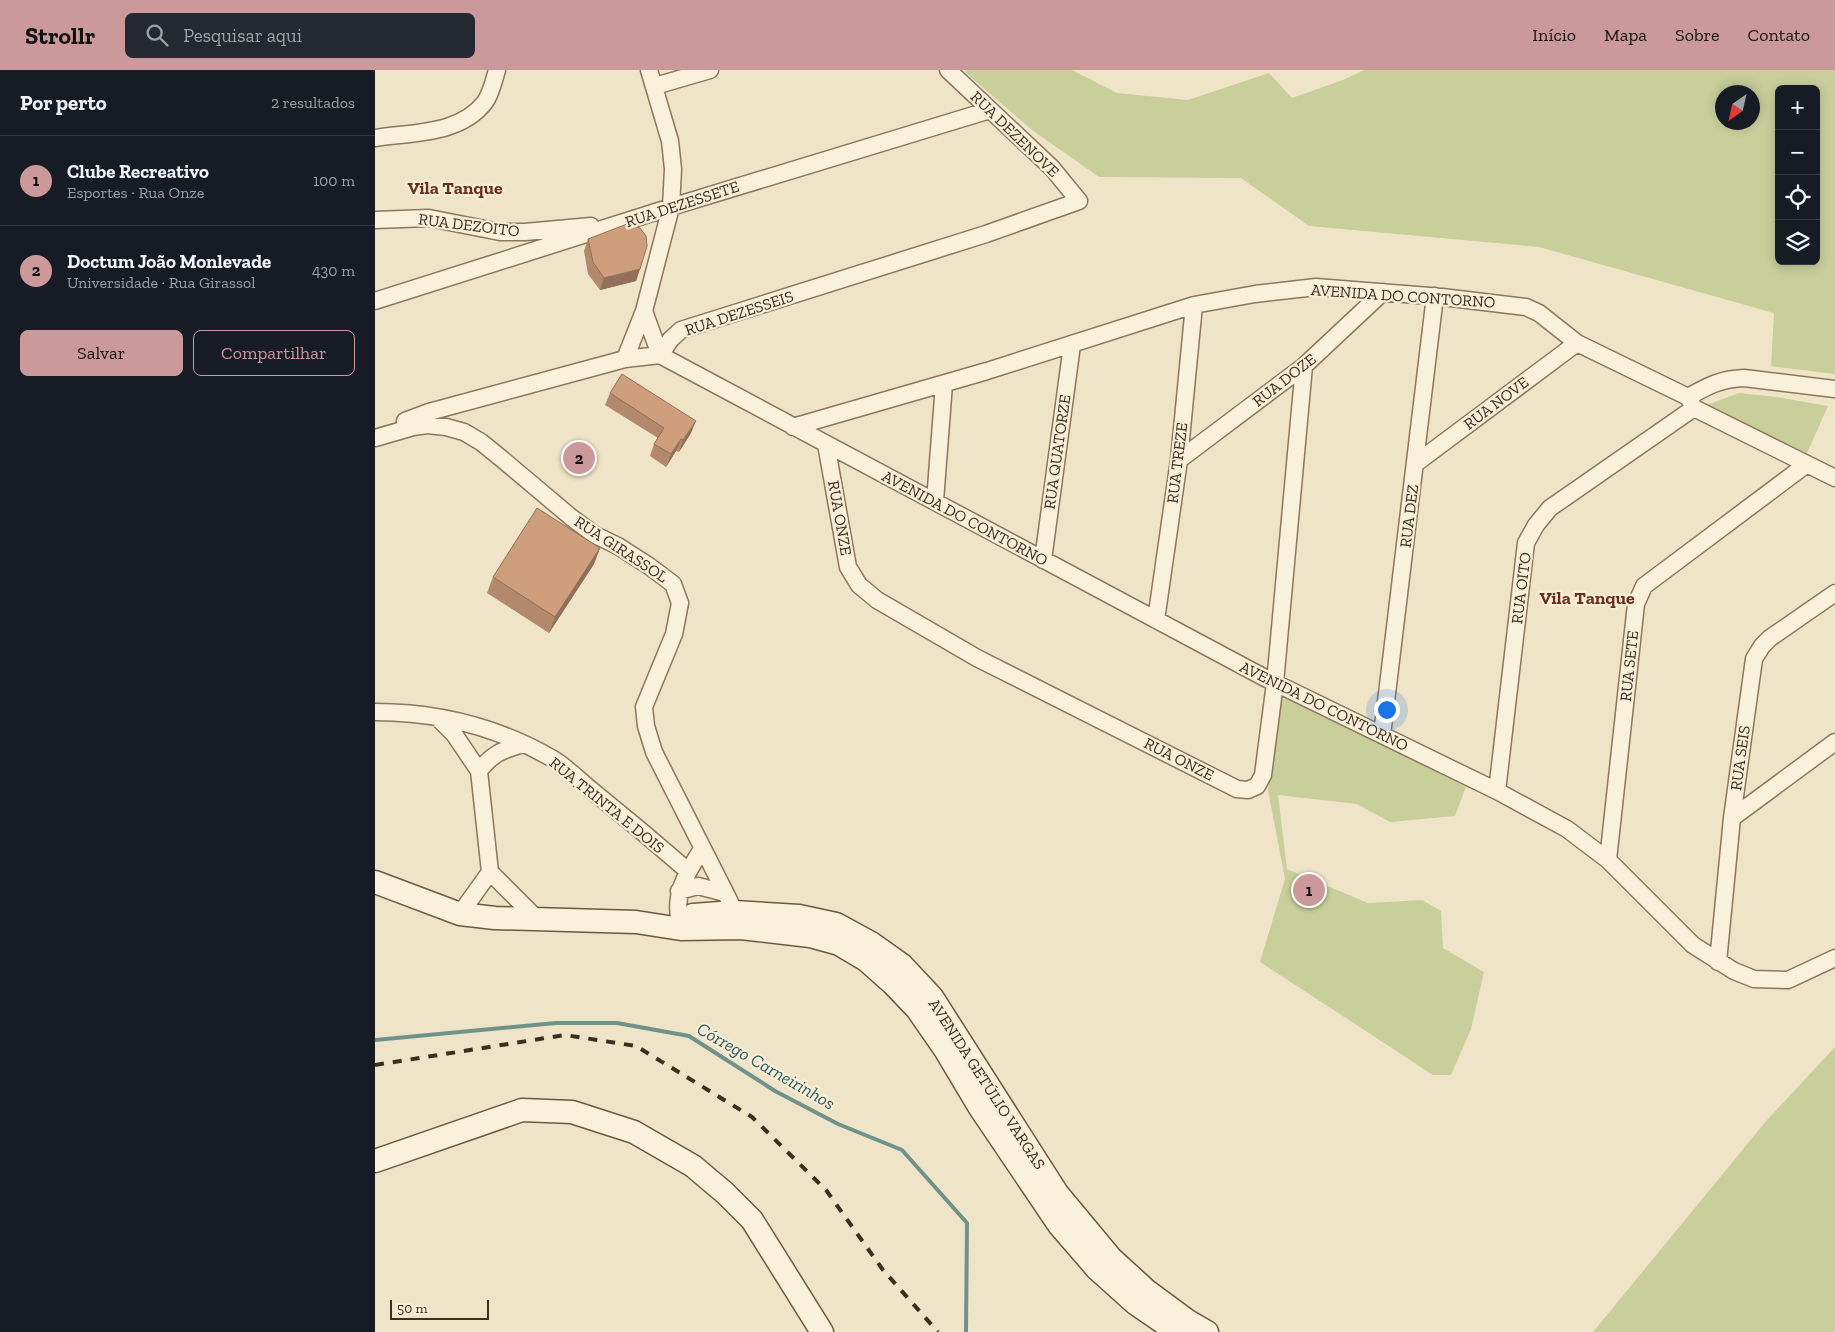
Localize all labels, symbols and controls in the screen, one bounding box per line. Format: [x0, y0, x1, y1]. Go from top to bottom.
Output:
search box [125, 13, 475, 58]
text: Strollr [25, 21, 95, 50]
icon: search [143, 21, 171, 49]
text: Pesquisar aqui [183, 24, 302, 47]
text: Início [1532, 24, 1576, 46]
text: Mapa [1604, 24, 1647, 46]
text: Sobre [1675, 24, 1720, 46]
text: Contato [1748, 24, 1810, 46]
north arrow [1715, 85, 1760, 130]
map controls [1775, 85, 1820, 265]
button: + [1775, 85, 1820, 130]
street label: RUA DEZENOVE [967, 87, 1063, 181]
text: Por perto [20, 90, 107, 115]
text: 2 resultados [271, 93, 355, 112]
button: − [1775, 130, 1820, 175]
text: Clube Recreativo [67, 160, 209, 183]
text: 1 [33, 171, 39, 190]
text: 100 m [313, 171, 355, 190]
button: locate [1775, 175, 1820, 220]
district label: Vila Tanque [407, 177, 503, 199]
street label: RUA DEZESSETE [623, 177, 741, 231]
text: Esportes · Rua Onze [67, 183, 204, 202]
street label: RUA DEZOITO [417, 209, 521, 241]
button: layers [1775, 220, 1820, 265]
text: Doctum João Monlevade [67, 250, 271, 273]
text: 2 [32, 261, 40, 280]
text: 430 m [312, 261, 355, 280]
text: Universidade · Rua Girassol [67, 273, 255, 292]
street label: AVENIDA DO CONTORNO [1310, 280, 1496, 312]
street label: RUA DEZESSEIS [682, 286, 796, 340]
button: Salvar [20, 330, 183, 376]
button: Compartilhar [193, 330, 355, 376]
street label: RUA DOZE [1248, 349, 1320, 411]
street label: RUA NOVE [1460, 372, 1532, 434]
street label: RUA QUATORZE [1040, 393, 1074, 511]
street label: RUA TREZE [1163, 421, 1191, 505]
pin: 2 [563, 439, 595, 477]
street label: AVENIDA DO CONTORNO [879, 466, 1051, 570]
street label: RUA ONZE [824, 479, 856, 557]
street label: RUA DEZ [1396, 483, 1422, 549]
street label: RUA GIRASSOL [571, 512, 672, 586]
street label: RUA OITO [1507, 551, 1535, 625]
district label: Vila Tanque [1539, 587, 1635, 609]
street label: RUA SETE [1616, 630, 1642, 702]
street label: AVENIDA DO CONTORNO [1237, 657, 1412, 755]
your location [1374, 697, 1400, 723]
street label: RUA SEIS [1726, 724, 1754, 792]
street label: RUA ONZE [1141, 733, 1217, 785]
street label: RUA TRINTA E DOIS [546, 753, 668, 857]
pin: 1 [1293, 871, 1325, 909]
street label: AVENIDA GETÚLIO VARGAS [925, 995, 1049, 1173]
water label: Córrego Carneirinhos [693, 1018, 839, 1114]
scale bar [390, 1297, 489, 1320]
text: 50 m [397, 1300, 428, 1317]

